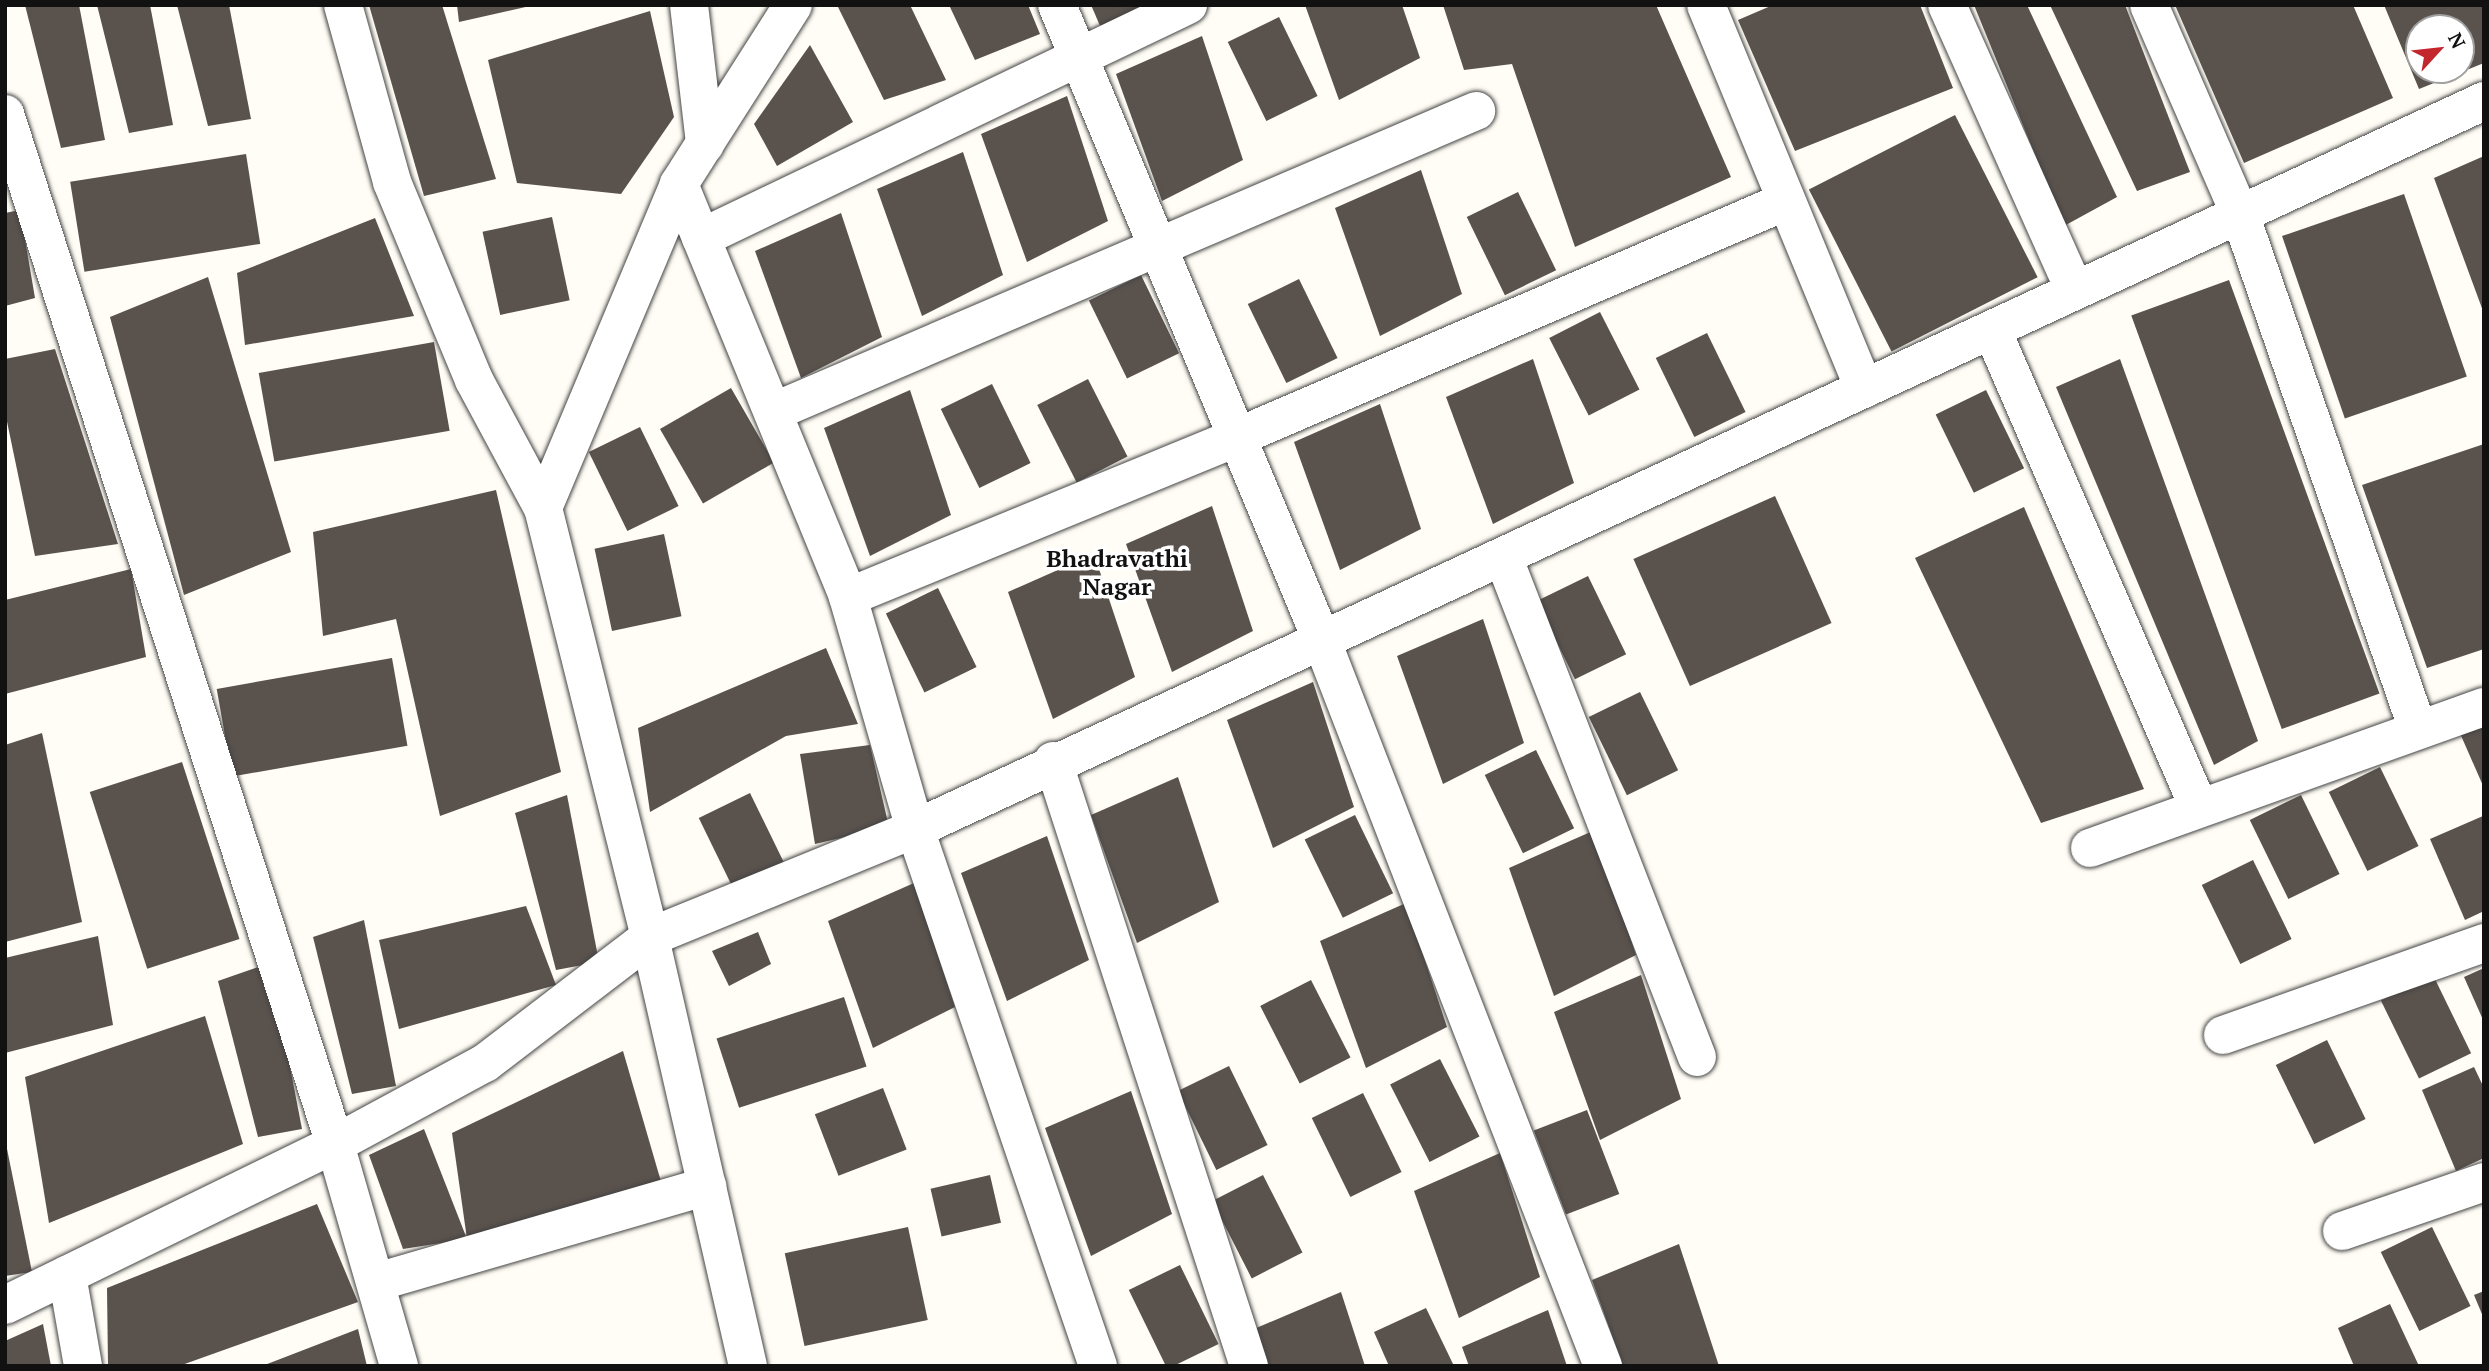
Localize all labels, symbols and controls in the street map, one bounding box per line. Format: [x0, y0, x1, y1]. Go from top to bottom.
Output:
north arrow [2405, 14, 2475, 84]
text: N [2443, 28, 2472, 52]
district label: Bhadravathi Nagar [1046, 545, 1188, 601]

